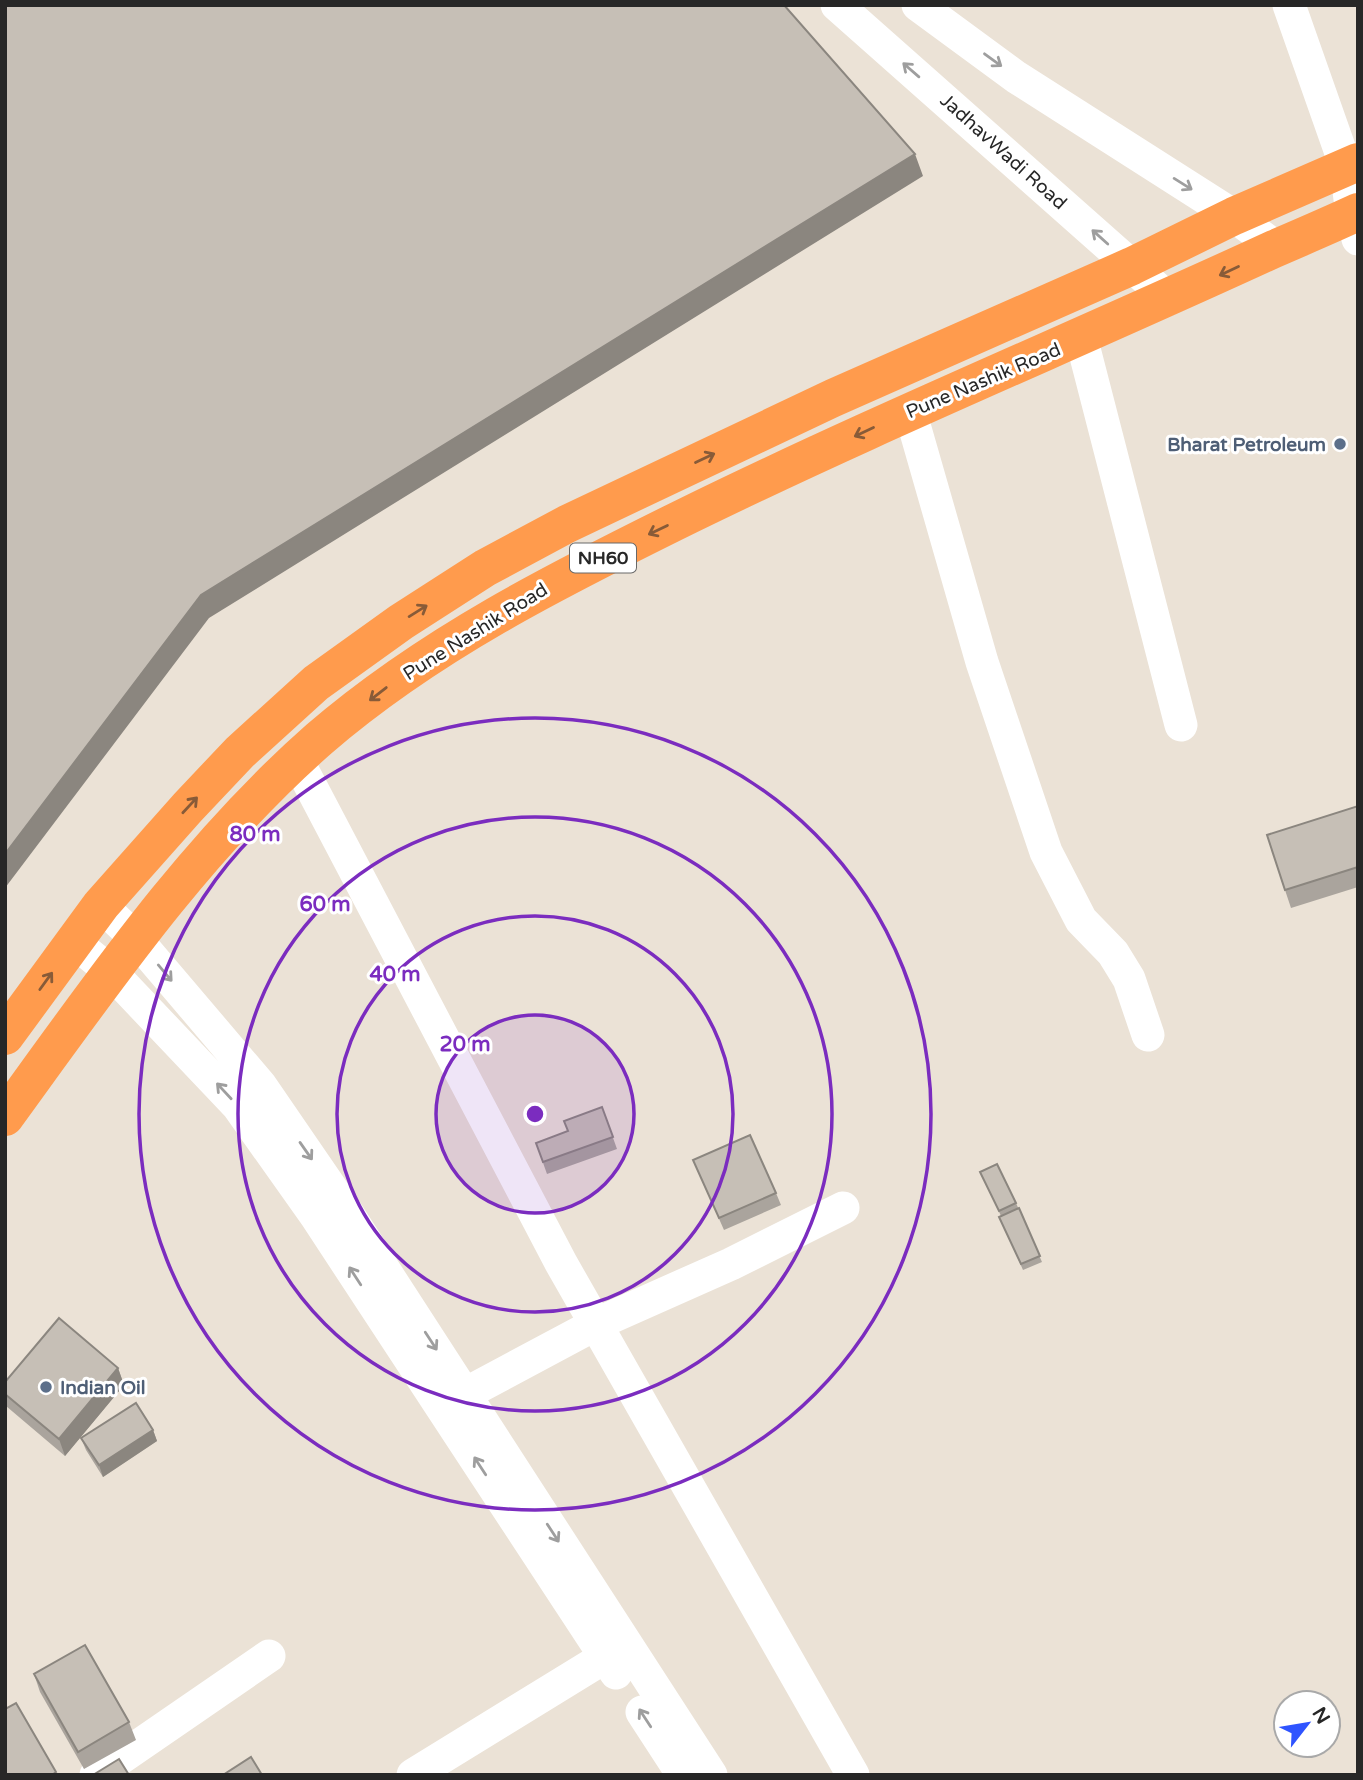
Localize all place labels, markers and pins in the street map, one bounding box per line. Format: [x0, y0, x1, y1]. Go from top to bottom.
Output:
place label: Bharat Petroleum [1167, 434, 1326, 456]
marker: Bharat Petroleum [1332, 436, 1348, 452]
centre of rings [523, 1102, 547, 1126]
place label: Indian Oil [60, 1377, 145, 1399]
marker: Indian Oil [38, 1379, 54, 1395]

